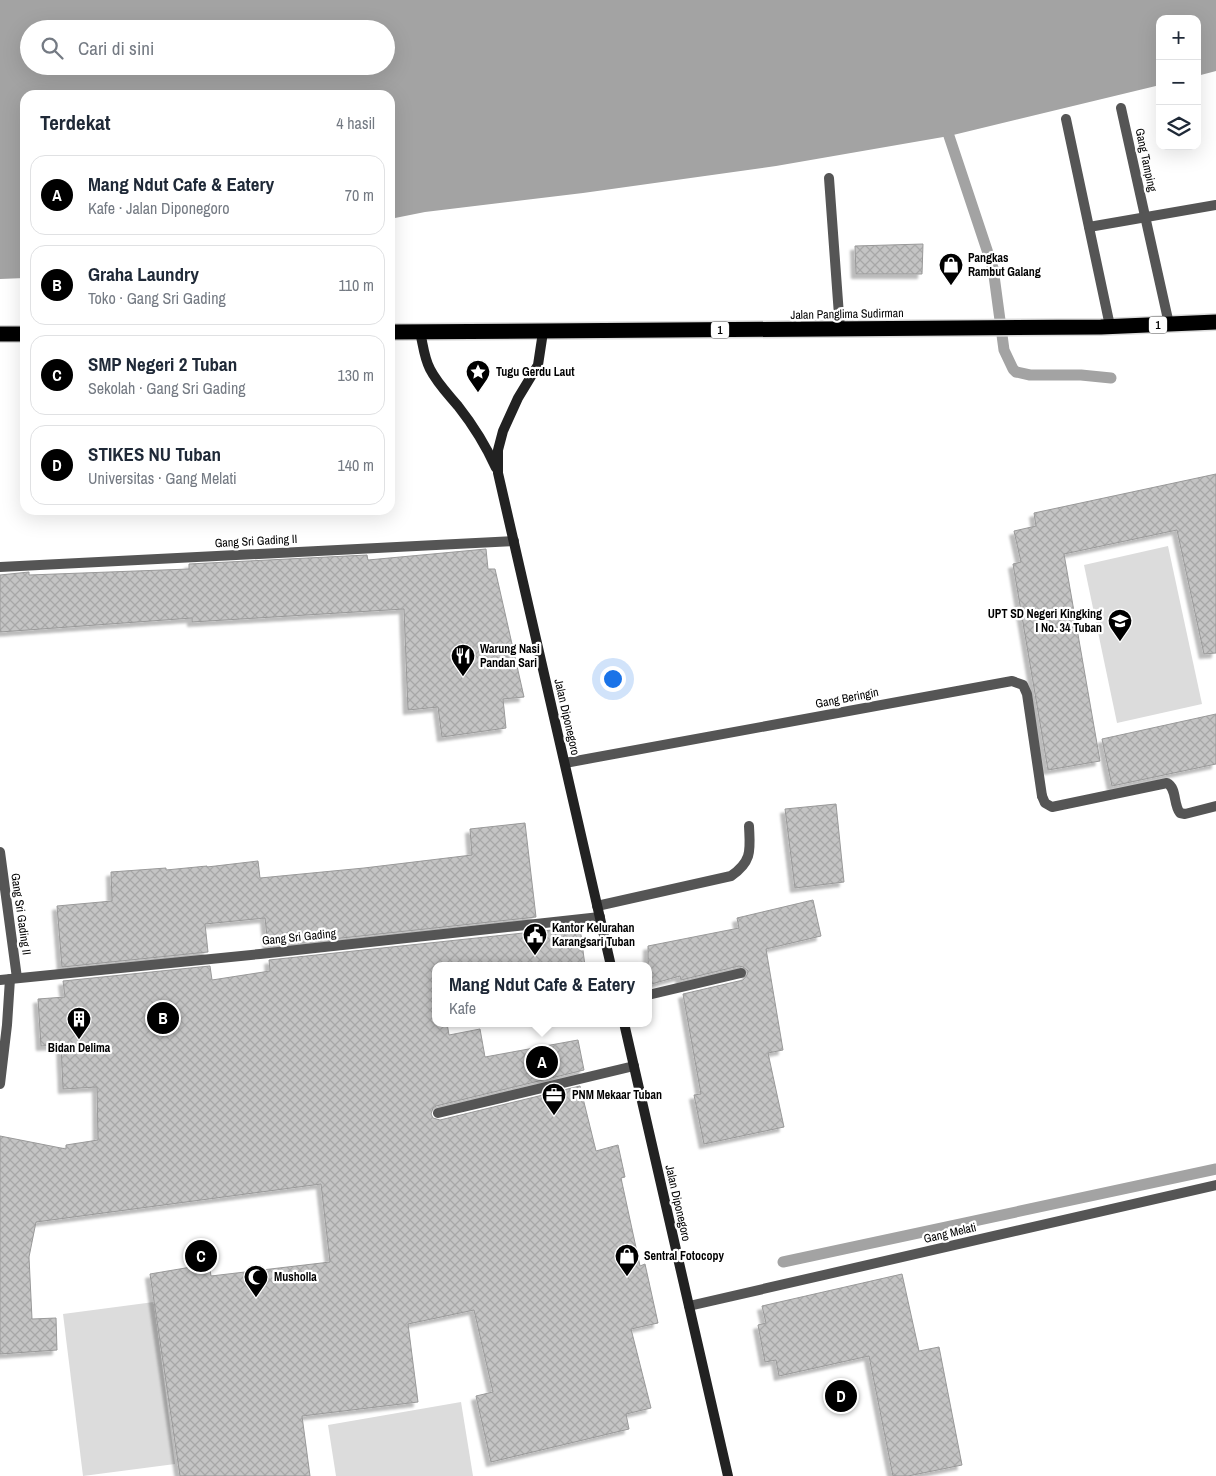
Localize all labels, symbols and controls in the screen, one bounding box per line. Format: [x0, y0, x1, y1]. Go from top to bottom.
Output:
map controls [1156, 15, 1201, 150]
button: + [1156, 15, 1201, 60]
search box [20, 20, 395, 75]
icon: search [38, 34, 66, 62]
text: Cari di sini [78, 35, 154, 61]
button: − [1156, 60, 1201, 105]
button: layers [1156, 105, 1201, 150]
text: Terdekat [40, 108, 111, 137]
text: 4 hasil [336, 112, 375, 134]
street label: Gang Tamping [1131, 127, 1161, 194]
text: Mang Ndut Cafe & Eatery [88, 171, 274, 197]
text: A [52, 184, 62, 206]
text: 70 m [345, 184, 374, 206]
text: Kafe · Jalan Diponegoro [88, 197, 230, 219]
place label: Pangkas Rambut Galang [968, 250, 1041, 280]
shop icon: Pangkas Rambut Galang [938, 252, 964, 286]
text: Graha Laundry [88, 261, 199, 287]
text: B [52, 274, 62, 296]
text: 110 m [338, 274, 374, 296]
text: Toko · Gang Sri Gading [88, 287, 226, 309]
street label: Jalan Panglima Sudirman [790, 305, 904, 323]
road number: 1 [1149, 316, 1167, 334]
road number: 1 [711, 322, 729, 338]
text: SMP Negeri 2 Tuban [88, 351, 237, 377]
place icon: Tugu Gerdu Laut [465, 359, 491, 393]
text: C [52, 364, 62, 386]
text: 130 m [338, 364, 374, 386]
place label: Tugu Gerdu Laut [496, 364, 575, 380]
text: Sekolah · Gang Sri Gading [88, 377, 246, 399]
text: STIKES NU Tuban [88, 441, 221, 467]
text: D [52, 454, 62, 476]
text: 140 m [338, 454, 374, 476]
text: Universitas · Gang Melati [88, 467, 237, 489]
street label: Gang Sri Gading II [214, 531, 298, 551]
place label: UPT SD Negeri Kingking I No. 34 Tuban [988, 606, 1102, 636]
school or university icon: UPT SD Negeri Kingking I No. 34 Tuban [1107, 608, 1133, 642]
place label: Warung Nasi Pandan Sari [480, 641, 540, 671]
restaurant icon: Warung Nasi Pandan Sari [450, 643, 476, 677]
your location [600, 666, 626, 692]
street label: Jalan Diponegoro [550, 677, 584, 757]
street label: Gang Beringin [814, 684, 880, 712]
street label: Gang Sri Gading II [7, 872, 35, 956]
place label: Kantor Kelurahan Karangsari Tuban [552, 920, 635, 950]
public building icon: Kantor Kelurahan Karangsari Tuban [522, 922, 548, 956]
street label: Gang Sri Gading [261, 925, 337, 949]
popup [432, 962, 652, 1027]
text: Mang Ndut Cafe & Eatery [449, 971, 635, 997]
text: Kafe [449, 997, 476, 1019]
pin: B [147, 999, 179, 1037]
building icon: Bidan Delima [66, 1006, 92, 1040]
place label: Bidan Delima [48, 1040, 111, 1056]
pin: A [526, 1043, 558, 1081]
office icon: PNM Mekaar Tuban [541, 1082, 567, 1116]
place label: PNM Mekaar Tuban [572, 1087, 662, 1103]
street label: Jalan Diponegoro [661, 1163, 695, 1243]
street label: Gang Melati [922, 1219, 978, 1247]
pin: C [185, 1237, 217, 1275]
shop icon: Sentral Fotocopy [614, 1243, 640, 1277]
place label: Sentral Fotocopy [644, 1248, 724, 1264]
mosque icon: Musholla [243, 1264, 269, 1298]
place label: Musholla [274, 1269, 317, 1285]
pin: D [825, 1377, 857, 1415]

